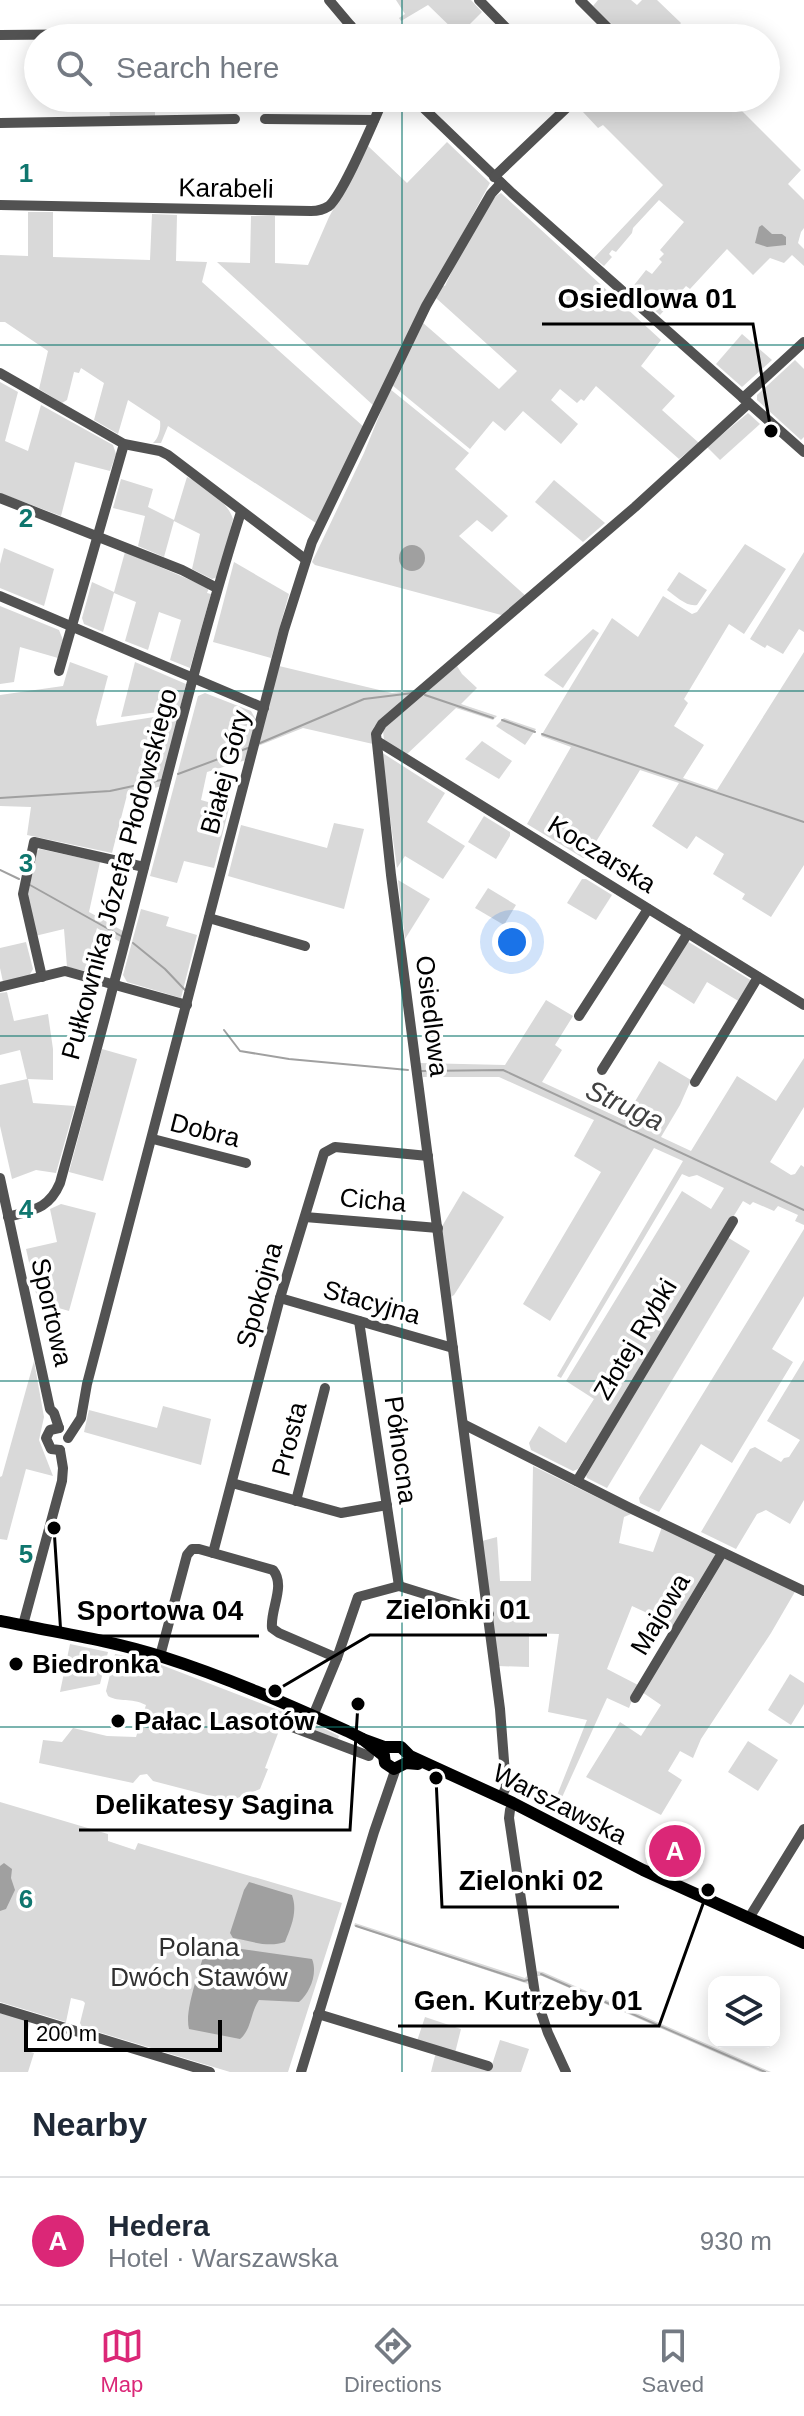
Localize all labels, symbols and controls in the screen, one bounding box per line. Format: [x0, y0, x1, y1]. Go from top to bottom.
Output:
search box [24, 24, 780, 112]
icon: search [52, 46, 96, 90]
text: Search here [116, 51, 279, 84]
text: 1 [19, 158, 33, 188]
street label: Karabeli [178, 172, 274, 204]
callout: Osiedlowa 01 [542, 272, 753, 324]
text: Osiedlowa 01 [558, 283, 736, 314]
text: 2 [19, 503, 33, 533]
street label: Pułkownika Józefa Płodowskiego [55, 685, 183, 1063]
street label: Białej Góry [194, 707, 256, 837]
street label: Koczarska [543, 809, 662, 899]
text: 3 [19, 848, 33, 878]
your location [492, 922, 532, 962]
street label: Osiedlowa [410, 954, 454, 1079]
water label: Struga [581, 1074, 669, 1137]
street label: Dobra [167, 1107, 244, 1153]
street label: Cicha [339, 1182, 408, 1218]
text: 4 [19, 1194, 34, 1224]
street label: Spokojna [230, 1238, 289, 1351]
street label: Sportowa [25, 1255, 79, 1369]
street label: Złotej Rybki [587, 1273, 683, 1405]
street label: Stacyjna [320, 1274, 425, 1330]
street label: Północna [379, 1394, 423, 1506]
street label: Prosta [265, 1398, 313, 1479]
text: 5 [19, 1539, 33, 1569]
street label: Majowa [624, 1567, 696, 1660]
callout: Zielonki 01 [370, 1583, 547, 1635]
callout: Sportowa 04 [61, 1584, 259, 1636]
text: Zielonki 01 [386, 1594, 530, 1625]
text: Sportowa 04 [77, 1595, 244, 1626]
place label: Biedronka [32, 1649, 160, 1679]
marker: Biedronka [7, 1655, 25, 1673]
place label: Pałac Lasotów [134, 1706, 315, 1736]
marker: Pałac Lasotów [109, 1712, 127, 1730]
street label: Warszawska [488, 1757, 633, 1851]
callout: Delikatesy Sagina [79, 1778, 350, 1830]
text: Delikatesy Sagina [95, 1789, 333, 1820]
pin: A [649, 1821, 701, 1881]
callout: Zielonki 02 [442, 1855, 619, 1907]
text: Zielonki 02 [459, 1865, 603, 1896]
text: 6 [19, 1884, 33, 1914]
park label: Polana Dwóch Stawów [110, 1932, 288, 1992]
callout: Gen. Kutrzeby 01 [398, 1974, 659, 2026]
map controls [708, 1976, 780, 2048]
button: layers [708, 1976, 780, 2048]
text: Gen. Kutrzeby 01 [414, 1985, 642, 2016]
scale bar [24, 2016, 222, 2052]
text: 200 m [36, 2021, 97, 2046]
text: Nearby [32, 2105, 147, 2143]
text: Hedera [108, 2209, 210, 2242]
text: A [49, 2226, 67, 2256]
text: 930 m [700, 2226, 772, 2256]
text: Hotel · Warszawska [108, 2243, 338, 2273]
tab: Map [100, 2324, 144, 2398]
tab: Directions [344, 2324, 442, 2398]
tab: Saved [642, 2324, 704, 2398]

